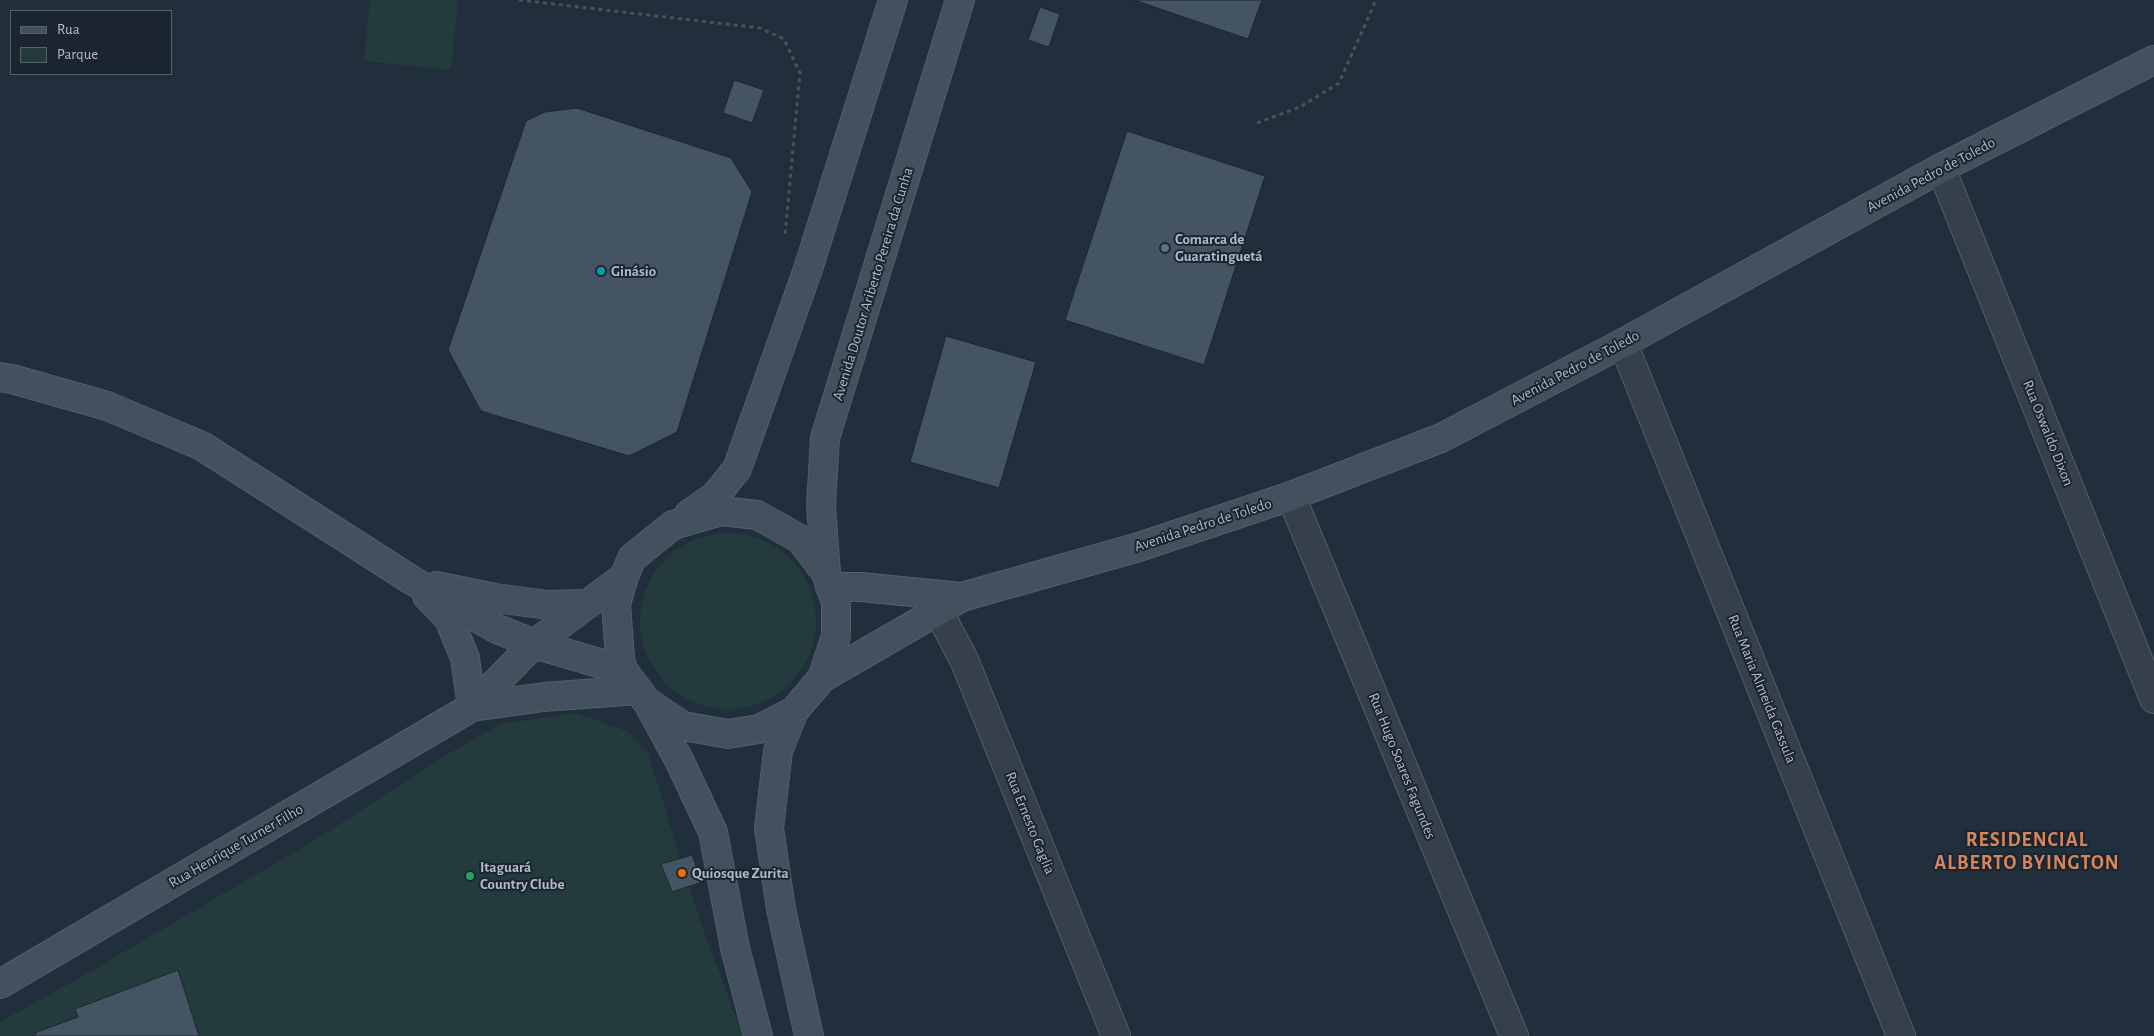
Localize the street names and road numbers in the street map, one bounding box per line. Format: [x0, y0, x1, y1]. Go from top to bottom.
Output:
street label: Avenida Pedro de Toledo [1864, 133, 1998, 217]
street label: Avenida Doutor Ariberto Pereira da Cunha [829, 165, 917, 403]
street label: Avenida Pedro de Toledo [1508, 326, 1642, 410]
street label: Rua Oswaldo Dixon [2019, 377, 2077, 489]
street label: Avenida Pedro de Toledo [1132, 494, 1274, 556]
street label: Rua Maria Almeida Gassula [1724, 612, 1800, 766]
street label: Rua Hugo Soares Fagundes [1364, 690, 1440, 842]
street label: Rua Ernesto Gaglia [1001, 769, 1059, 877]
street label: Rua Henrique Turner Filho [166, 800, 306, 892]

